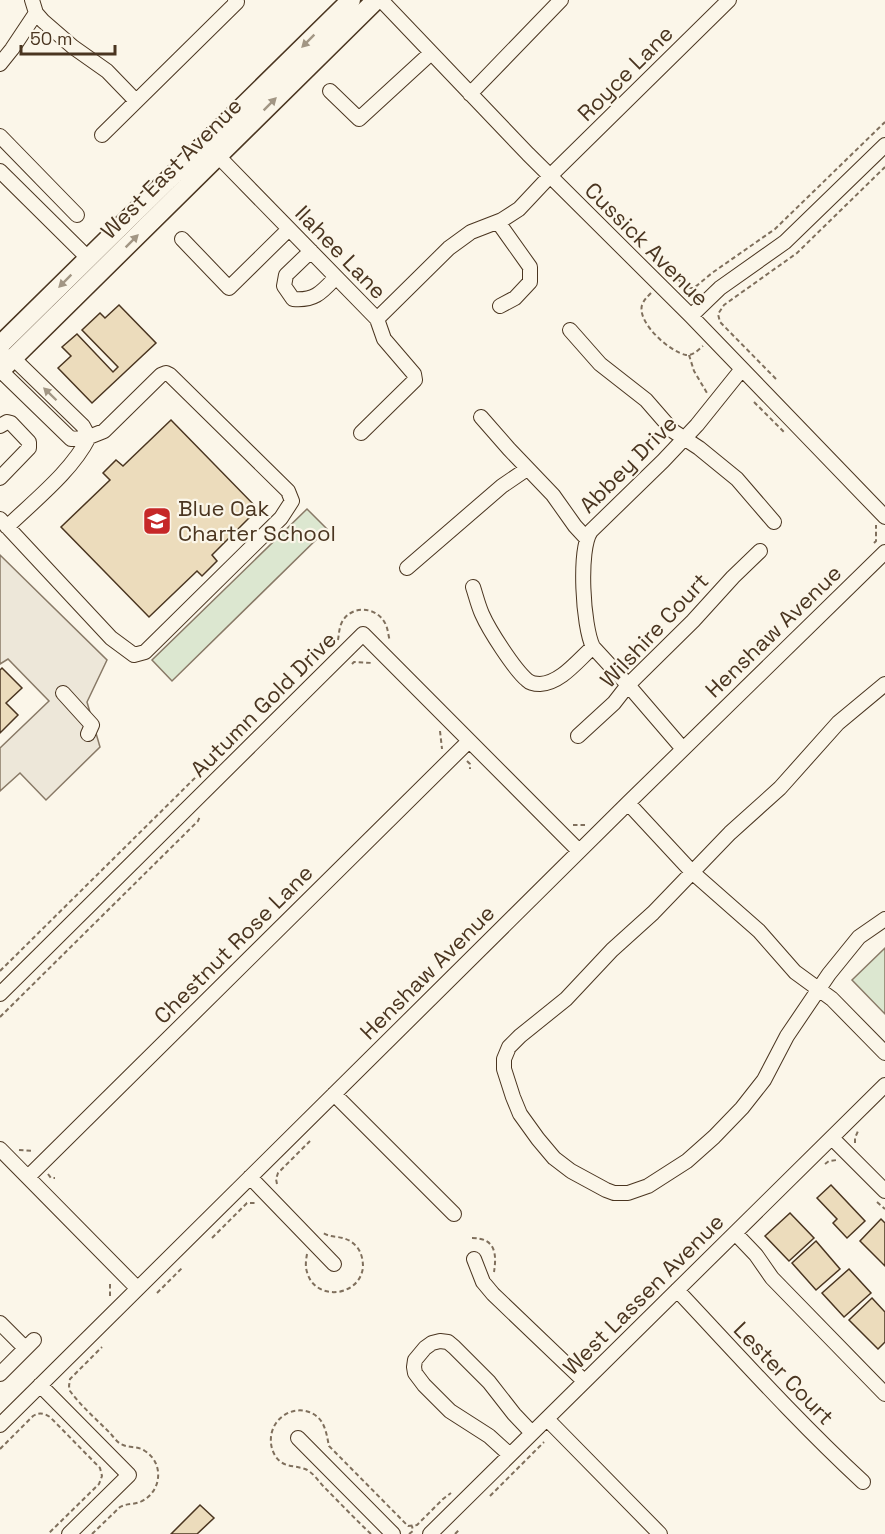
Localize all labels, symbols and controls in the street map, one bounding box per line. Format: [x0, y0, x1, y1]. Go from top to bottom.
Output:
scale bar [21, 18, 116, 56]
street label: Royce Lane [571, 19, 679, 127]
text: 50 m [30, 27, 72, 50]
one-way arrow [302, 33, 316, 47]
street label: West East Avenue [94, 91, 248, 245]
one-way arrow [263, 98, 277, 112]
street label: Cussick Avenue [579, 176, 715, 312]
street label: Ilahee Lane [289, 199, 393, 305]
one-way arrow [124, 235, 138, 249]
one-way arrow [58, 273, 72, 287]
one-way arrow [43, 387, 58, 401]
street label: Abbey Drive [573, 409, 683, 519]
place label: Blue Oak Charter School [178, 494, 336, 547]
school or university icon: Blue Oak Charter School [141, 505, 173, 537]
street label: Henshaw Avenue [699, 559, 847, 703]
street label: Wilshire Court [594, 567, 714, 693]
street label: Autumn Gold Drive [184, 625, 342, 783]
street label: Chestnut Rose Lane [148, 859, 318, 1029]
street label: Henshaw Avenue [354, 899, 500, 1045]
street label: West Lassen Avenue [557, 1208, 729, 1380]
street label: Lester Court [728, 1316, 840, 1430]

